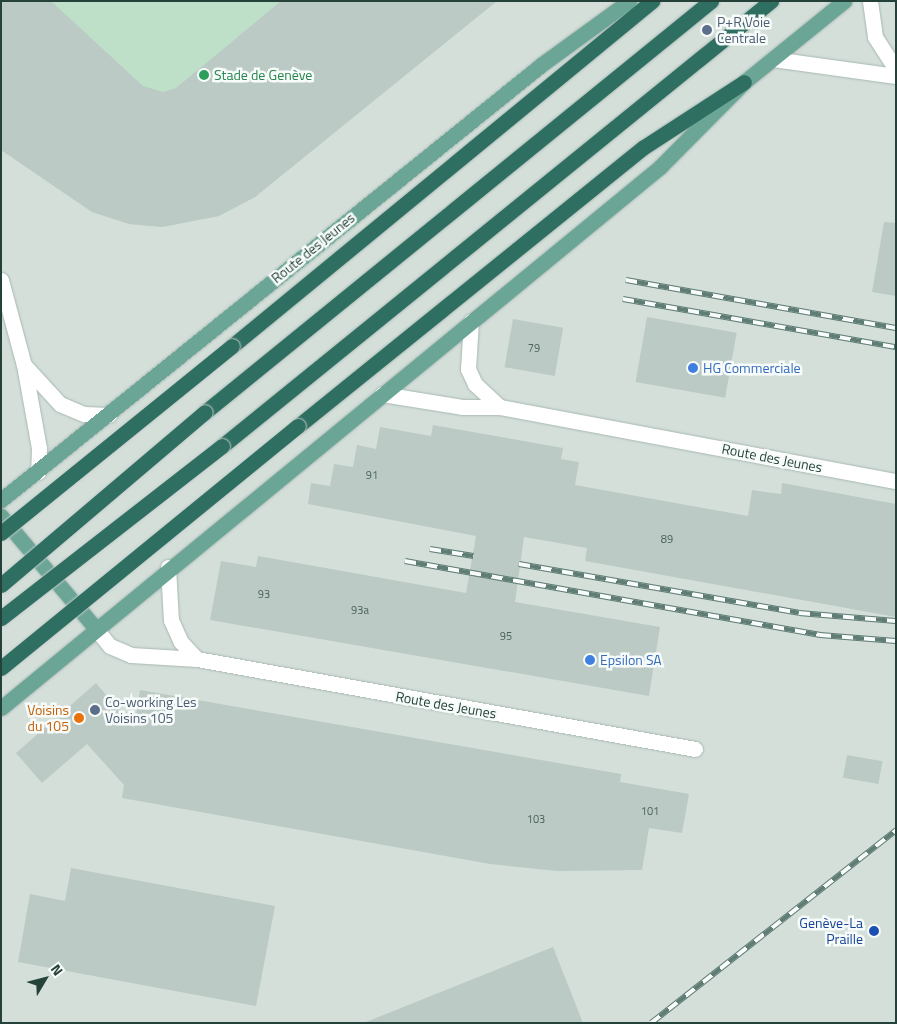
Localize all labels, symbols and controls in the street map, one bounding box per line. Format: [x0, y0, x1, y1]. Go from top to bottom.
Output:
place label: P+R Voie Centrale [717, 14, 770, 46]
marker: P+R Voie Centrale [701, 24, 713, 36]
place label: Stade de Genève [214, 67, 312, 83]
marker: Stade de Genève [198, 69, 210, 81]
street label: Route des Jeunes [268, 209, 358, 287]
house number: 79 [528, 341, 540, 355]
place label: HG Commerciale [703, 360, 801, 376]
marker: HG Commerciale [687, 362, 699, 374]
street label: Route des Jeunes [720, 440, 824, 476]
house number: 91 [366, 468, 378, 482]
house number: 89 [661, 532, 673, 546]
house number: 93 [258, 587, 270, 601]
house number: 93a [351, 603, 369, 617]
house number: 95 [500, 629, 512, 643]
place label: Epsilon SA [600, 652, 662, 668]
marker: Epsilon SA [584, 654, 596, 666]
street label: Route des Jeunes [394, 688, 498, 722]
place label: Co-working Les Voisins 105 [105, 694, 197, 726]
place label: Voisins du 105 [27, 702, 69, 734]
marker: Co-working Les Voisins 105 [89, 704, 101, 716]
marker: Voisins du 105 [73, 712, 85, 724]
house number: 101 [641, 804, 659, 818]
house number: 103 [527, 812, 545, 826]
place label: Genève-La Praille [799, 915, 863, 948]
marker: Genève-La Praille [867, 924, 881, 938]
north arrow [20, 954, 70, 1004]
text: N [46, 959, 69, 980]

